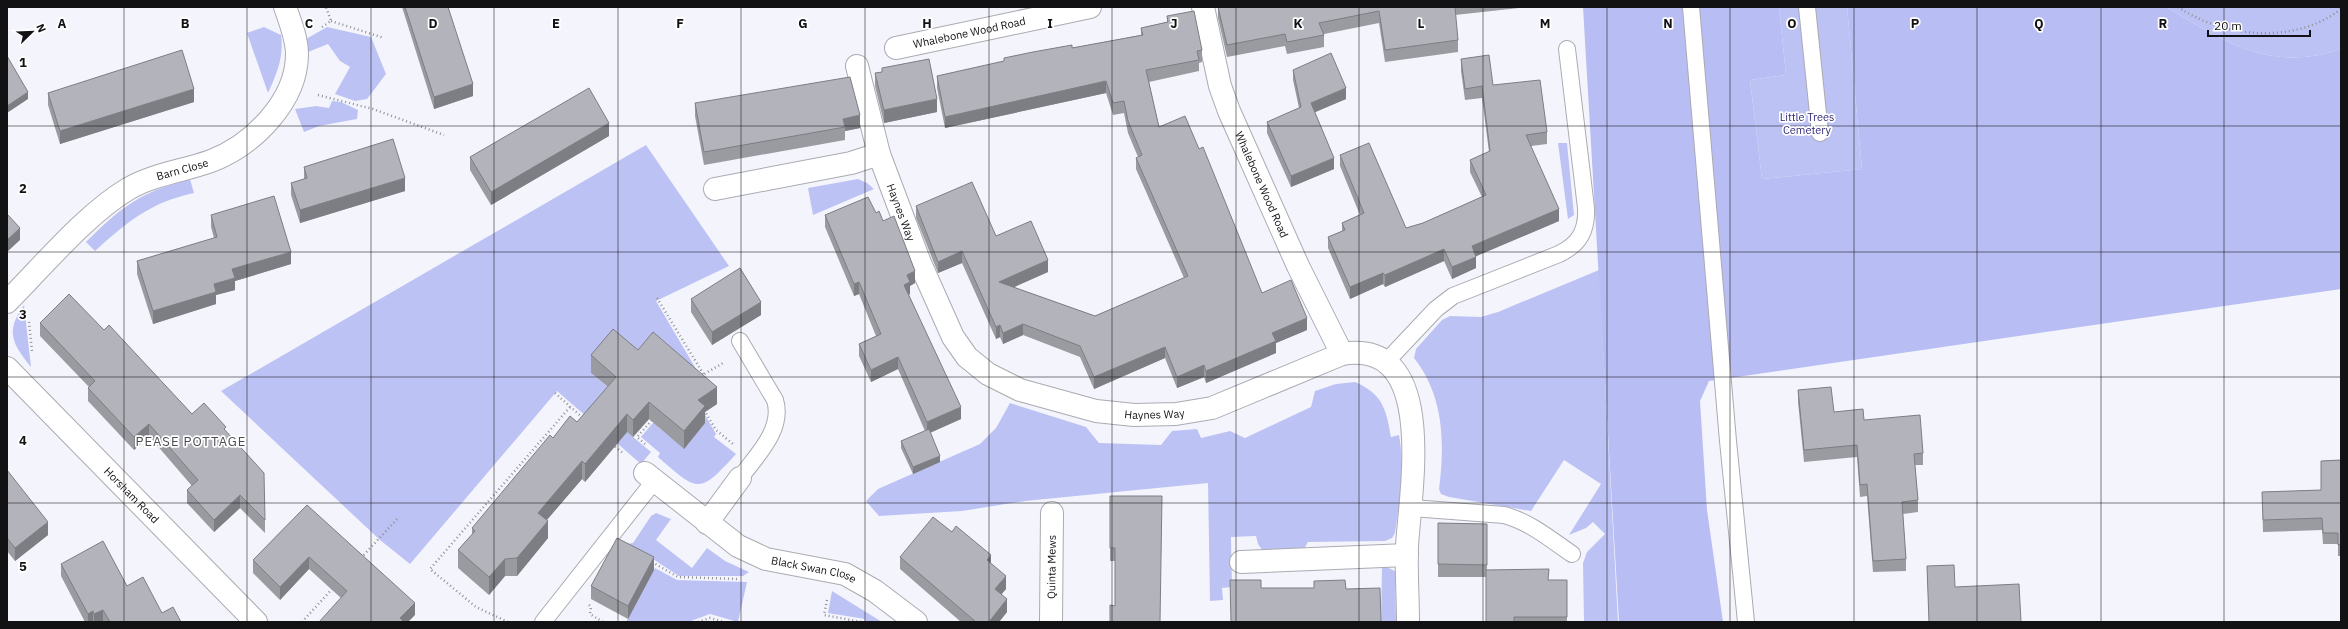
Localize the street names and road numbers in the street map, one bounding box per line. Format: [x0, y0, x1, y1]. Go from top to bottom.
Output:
street label: Whalebone Wood Road [912, 14, 1027, 51]
street label: Whalebone Wood Road [1232, 129, 1292, 240]
street label: Barn Close [155, 155, 210, 183]
street label: Haynes Way [884, 182, 918, 244]
street label: Haynes Way [1124, 406, 1186, 422]
street label: Horsham Road [101, 464, 162, 526]
street label: Quinta Mews [1044, 535, 1059, 599]
street label: Black Swan Close [770, 553, 859, 586]

